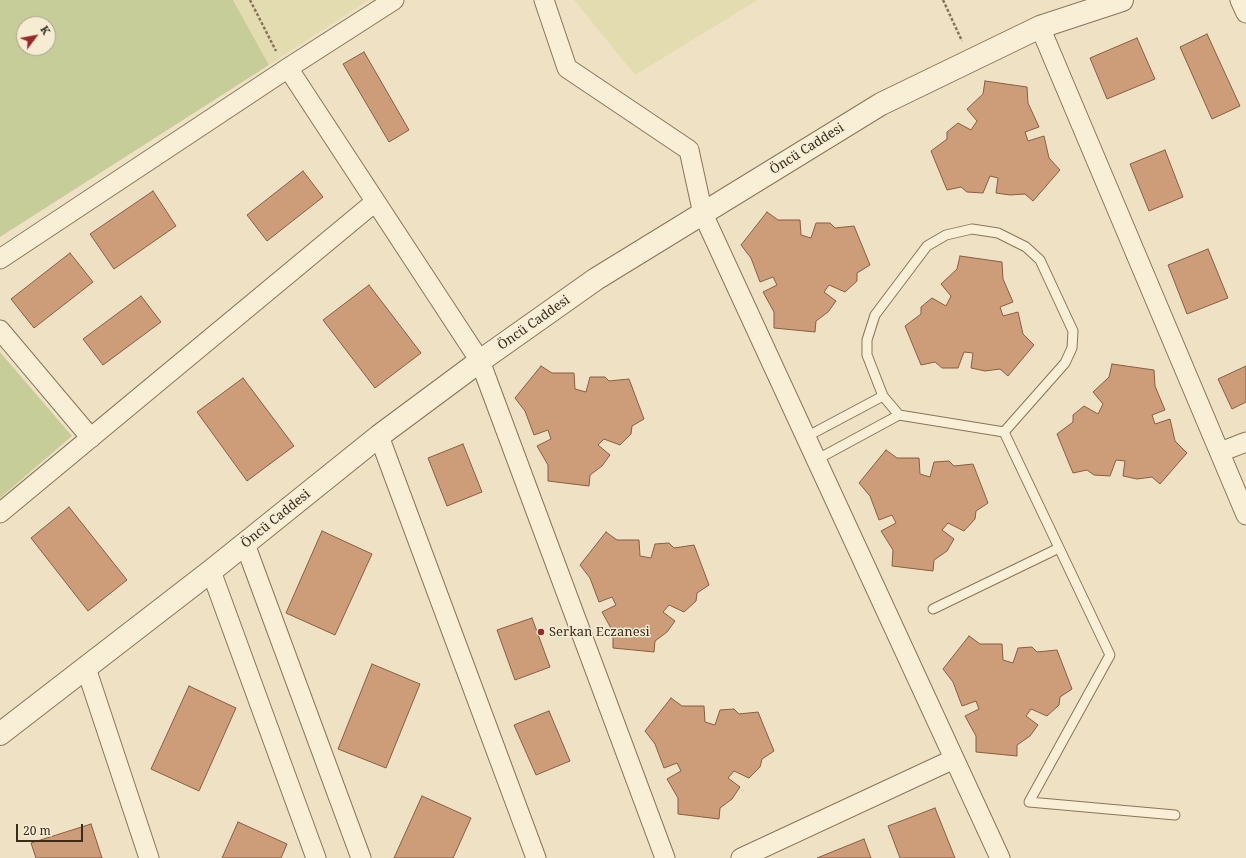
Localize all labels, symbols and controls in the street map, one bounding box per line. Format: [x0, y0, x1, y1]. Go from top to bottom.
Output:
north arrow [16, 16, 56, 56]
text: K [37, 22, 54, 37]
street label: Öncü Caddesi [767, 120, 847, 178]
street label: Öncü Caddesi [495, 292, 573, 354]
street label: Öncü Caddesi [238, 486, 314, 552]
place label: Serkan Eczanesi [549, 624, 650, 640]
marker: Serkan Eczanesi [536, 627, 546, 637]
scale bar [18, 816, 85, 842]
text: 20 m [23, 822, 51, 839]

